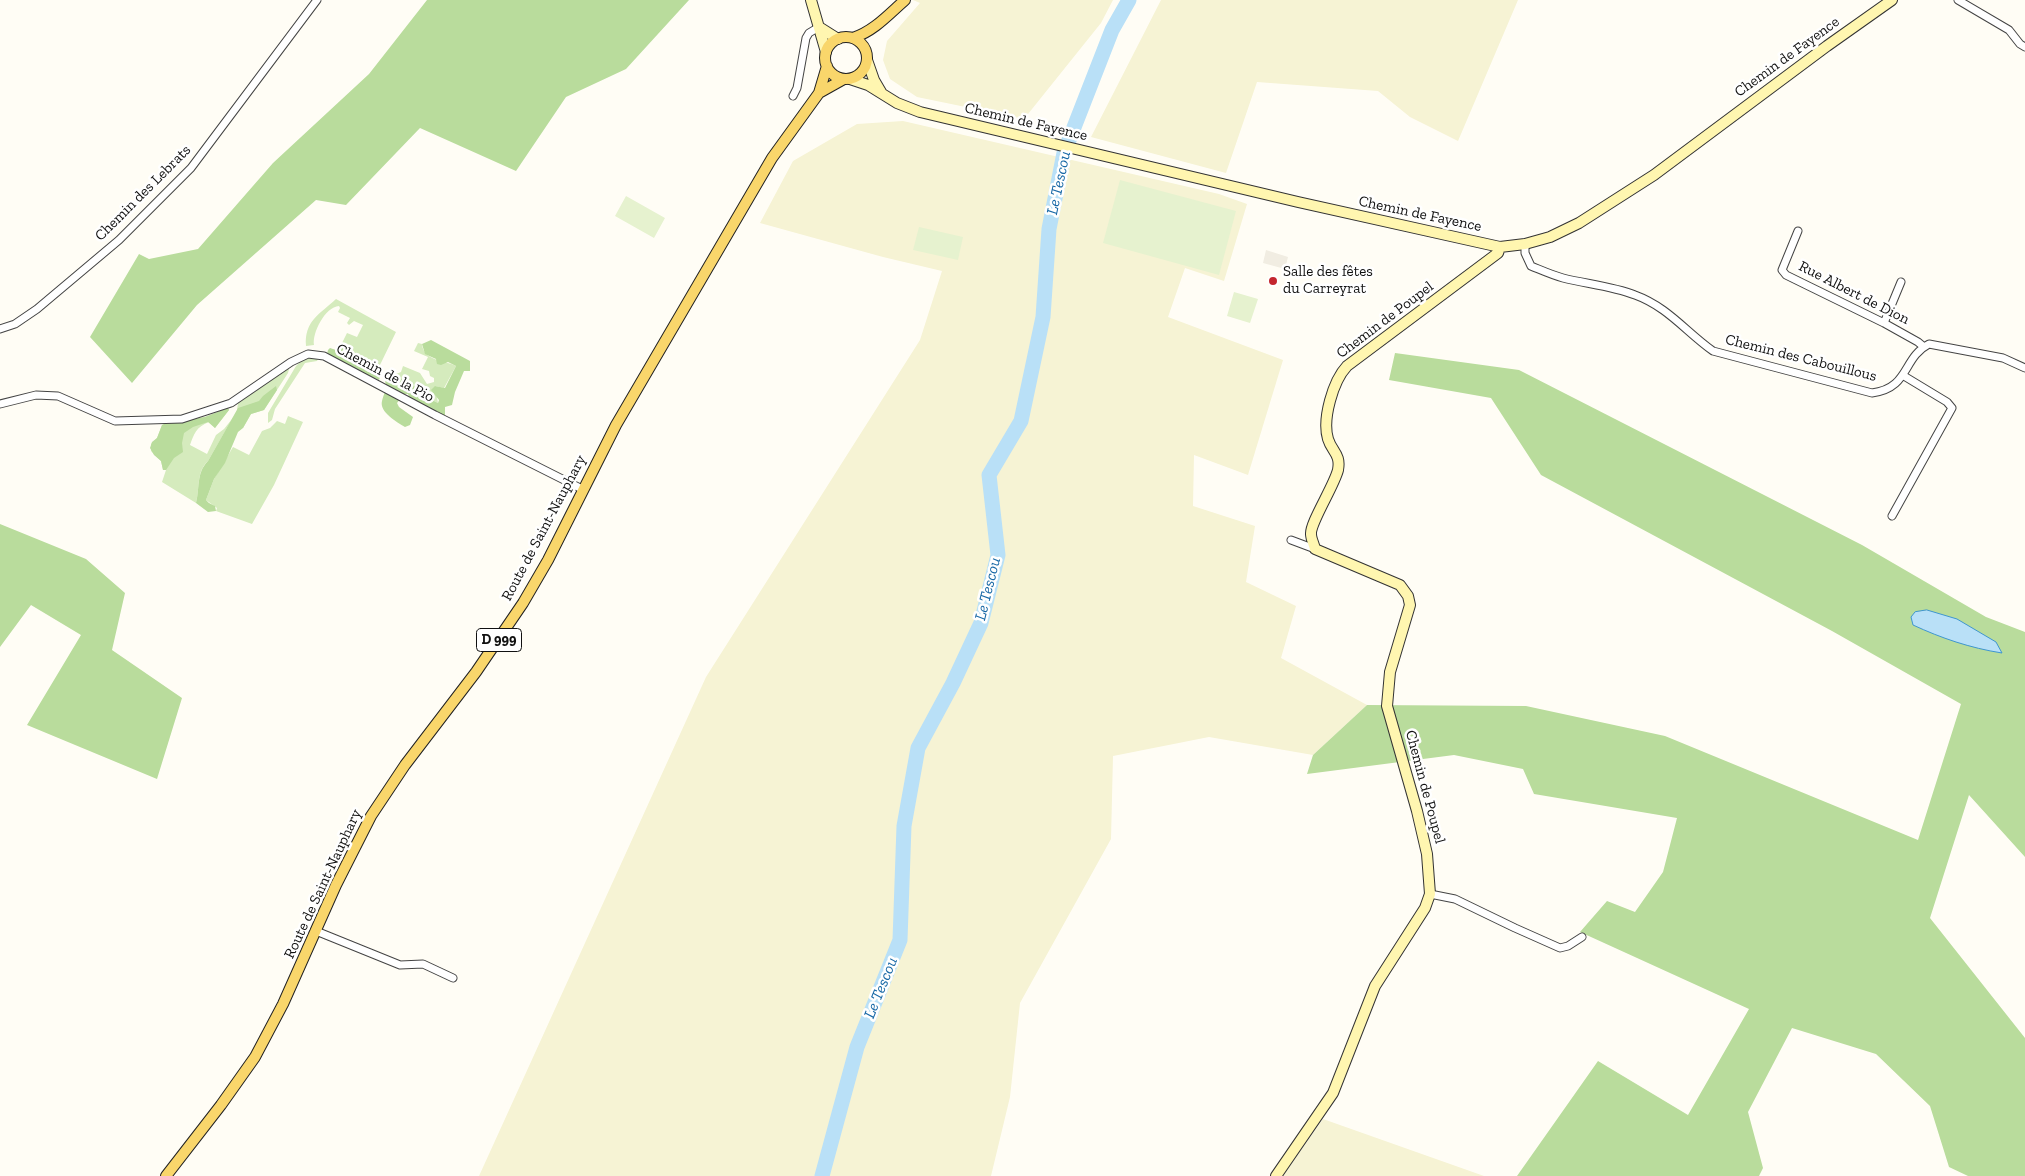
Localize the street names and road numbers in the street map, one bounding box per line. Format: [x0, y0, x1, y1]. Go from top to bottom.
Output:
street label: Chemin de Fayence [1731, 13, 1843, 101]
street label: Chemin de Fayence [963, 99, 1089, 145]
street label: Chemin des Lebrats [91, 141, 195, 245]
street label: Chemin de Fayence [1357, 192, 1483, 236]
street label: Rue Albert de Dion [1796, 257, 1912, 329]
street label: Chemin de Poupel [1333, 278, 1437, 362]
street label: Chemin des Cabouillous [1723, 330, 1879, 386]
street label: Chemin de la Pio [333, 340, 437, 406]
street label: Route de Saint-Nauphary [498, 452, 590, 604]
road number: D 999 [476, 628, 522, 652]
street label: Chemin de Poupel [1401, 728, 1449, 846]
street label: Route de Saint-Nauphary [280, 807, 366, 961]

